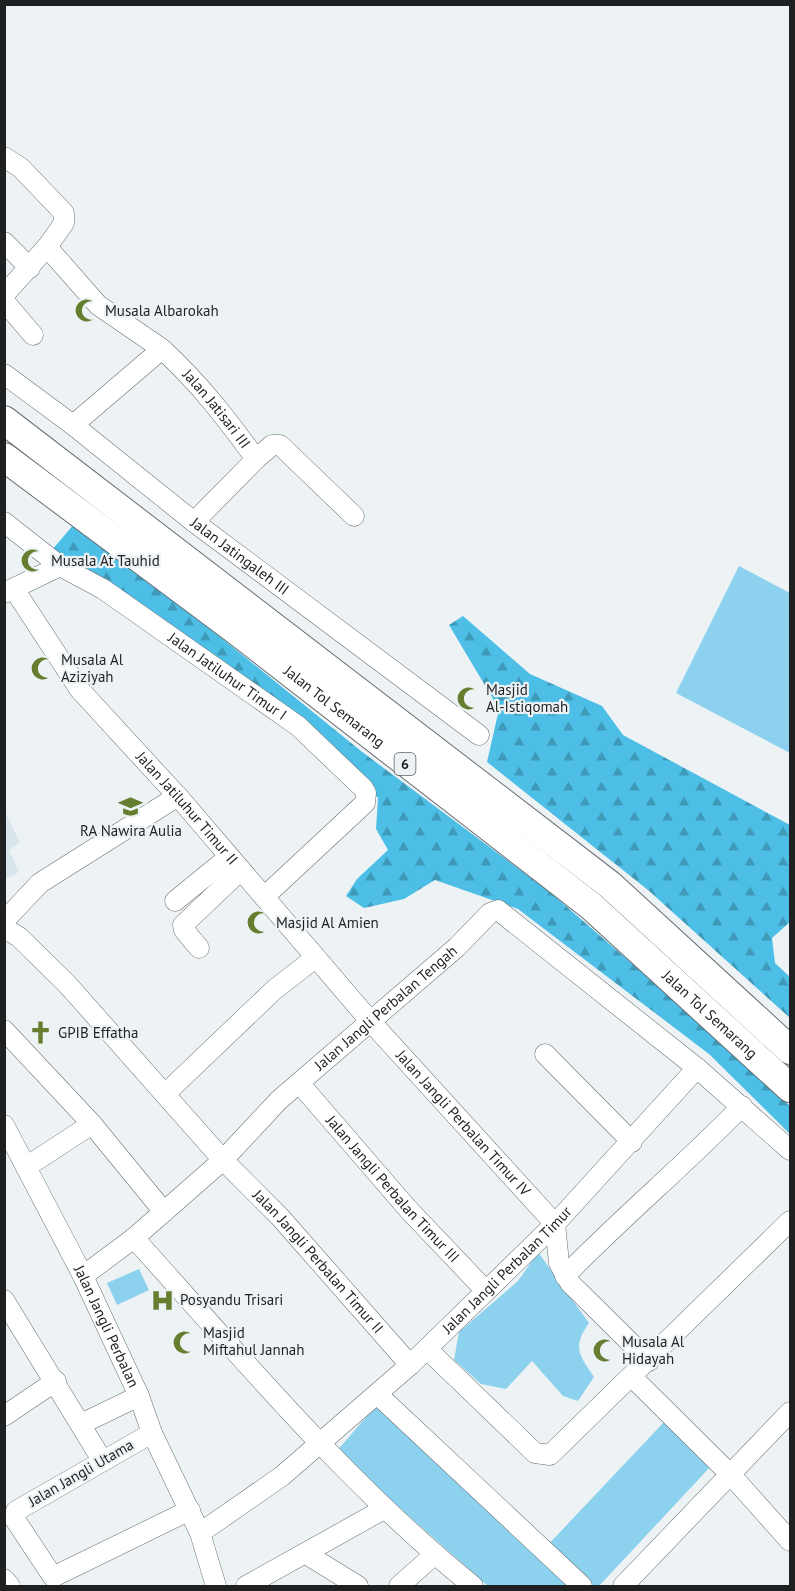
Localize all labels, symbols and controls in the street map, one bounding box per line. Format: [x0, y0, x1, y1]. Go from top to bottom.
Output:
mosque icon: Musala Albarokah [74, 298, 100, 324]
place label: Musala Albarokah [105, 301, 219, 320]
street label: Jalan Jatisari III [178, 364, 255, 452]
street label: Jalan Jatingaleh III [186, 512, 293, 599]
mosque icon: Musala At Tauhid [20, 548, 46, 574]
place label: Musala At Tauhid [51, 551, 160, 570]
street label: Jalan Jatiluhur Timur I [164, 627, 291, 724]
place label: Musala Al Aziziyah [61, 650, 124, 686]
mosque icon: Musala Al Aziziyah [30, 656, 56, 682]
street label: Jalan Tol Semarang [280, 661, 389, 751]
place label: Masjid Al-Istiqomah [486, 680, 568, 716]
mosque icon: Masjid Al-Istiqomah [455, 686, 481, 712]
street label: Jalan Jatiluhur Timur II [132, 747, 242, 868]
road number: 6 [394, 753, 416, 775]
school or university icon: RA Nawira Aulia [118, 794, 144, 820]
place label: RA Nawira Aulia [80, 821, 182, 840]
mosque icon: Masjid Al Amien [245, 910, 271, 936]
place label: Masjid Al Amien [276, 913, 379, 932]
street label: Jalan Jangli Perbalan Tengah [310, 941, 461, 1075]
street label: Jalan Tol Semarang [658, 965, 762, 1063]
church icon: GPIB Effatha [27, 1020, 53, 1046]
place label: GPIB Effatha [58, 1023, 138, 1042]
street label: Jalan Jangli Perbalan Timur IV [392, 1045, 535, 1200]
street label: Jalan Jangli Perbalan Timur III [322, 1110, 464, 1266]
street label: Jalan Jangli Perbalan Timur II [248, 1185, 388, 1337]
street label: Jalan Jangli Perbalan Timur [437, 1202, 575, 1338]
street label: Jalan Jangli Perbalan [70, 1261, 144, 1390]
hospital icon: Posyandu Trisari [149, 1287, 175, 1313]
place label: Posyandu Trisari [180, 1290, 283, 1309]
place label: Masjid Miftahul Jannah [203, 1323, 305, 1359]
mosque icon: Masjid Miftahul Jannah [172, 1329, 198, 1355]
place label: Musala Al Hidayah [622, 1332, 685, 1368]
mosque icon: Musala Al Hidayah [591, 1338, 617, 1364]
street label: Jalan Jangli Utama [24, 1435, 137, 1511]

